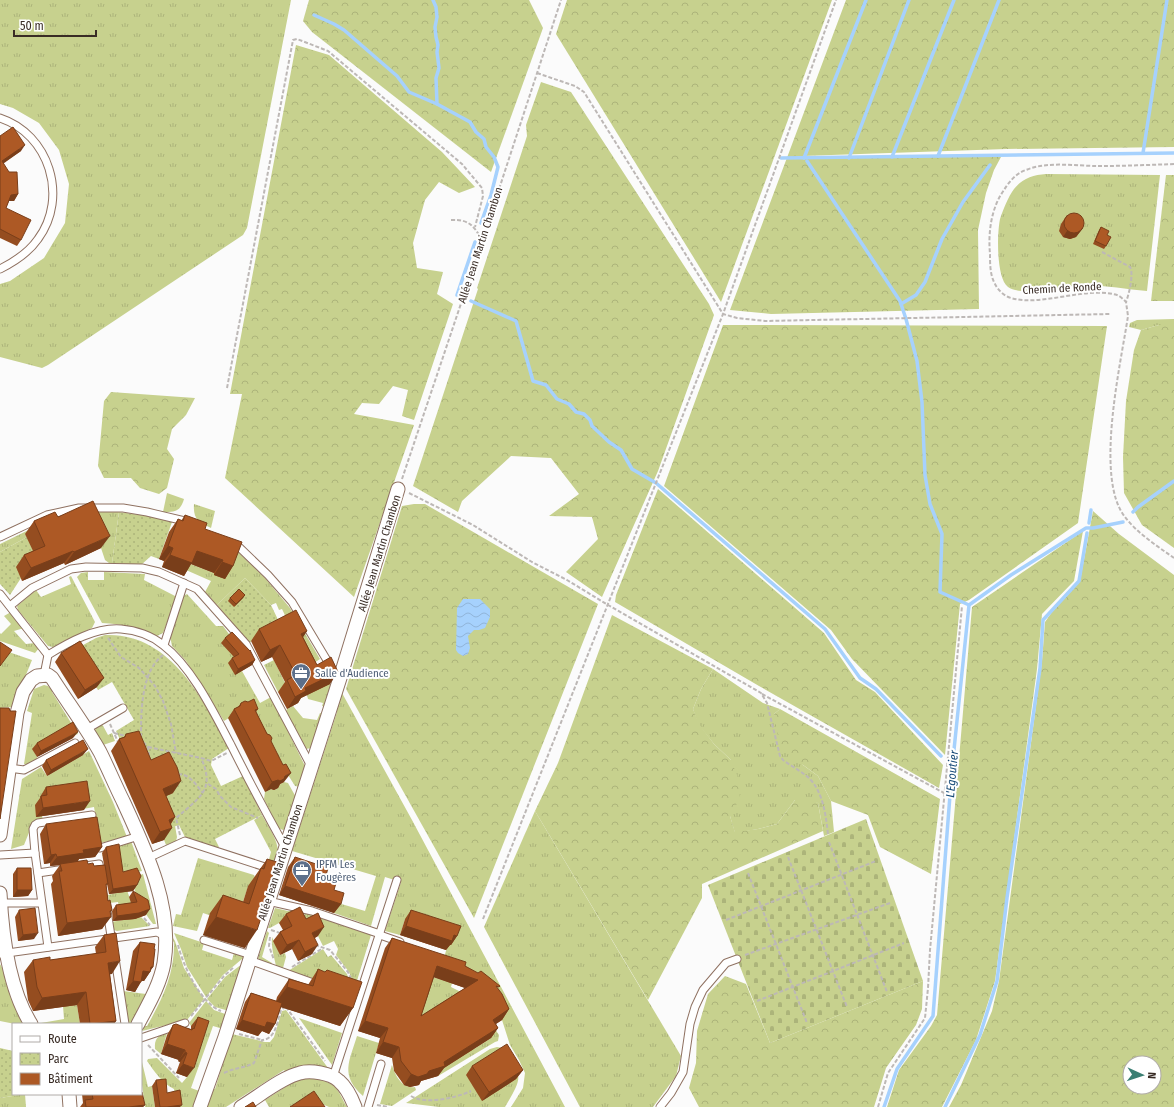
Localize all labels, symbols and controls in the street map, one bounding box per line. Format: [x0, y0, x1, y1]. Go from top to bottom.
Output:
scale bar [14, 12, 96, 38]
text: 50 m [20, 19, 44, 33]
street label: Allée Jean Martin Chambon [456, 185, 505, 305]
street label: Chemin de Ronde [1022, 280, 1102, 297]
street label: Allée Jean Martin Chambon [356, 493, 403, 613]
office icon: Salle d'Audience [290, 662, 312, 690]
place label: Salle d'Audience [315, 667, 389, 680]
water label: L'Egoutier [943, 749, 961, 798]
street label: Allée Jean Martin Chambon [256, 802, 305, 922]
place label: IPFM Les Fougères [316, 858, 356, 884]
office icon: IPFM Les Fougères [291, 859, 313, 887]
legend [12, 1023, 142, 1095]
text: Route [48, 1032, 77, 1046]
text: Parc [48, 1052, 69, 1066]
north arrow [1122, 1055, 1162, 1095]
text: Bâtiment [48, 1072, 93, 1086]
text: N [1145, 1072, 1158, 1079]

